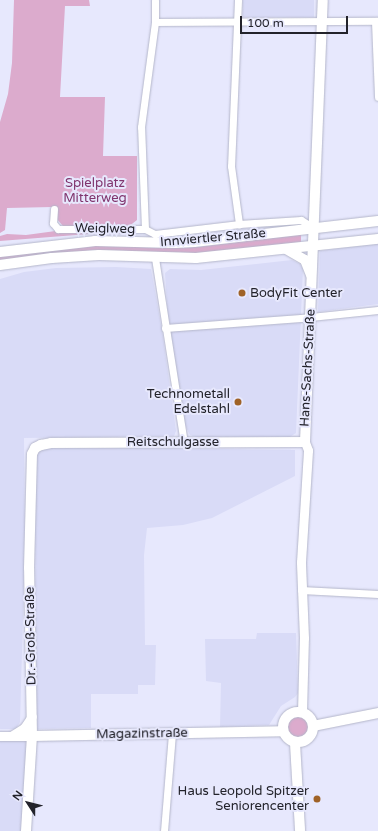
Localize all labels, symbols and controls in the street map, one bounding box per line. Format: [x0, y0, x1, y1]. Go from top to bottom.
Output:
scale bar [242, 8, 350, 34]
text: 100 m [247, 16, 284, 30]
park label: Spielplatz Mitterweg [63, 176, 127, 207]
street label: Weiglweg [75, 221, 135, 237]
street label: Innviertler Straße [160, 226, 266, 250]
place label: BodyFit Center [250, 285, 342, 301]
marker: BodyFit Center [237, 288, 247, 298]
street label: Hans-Sachs-Straße [297, 309, 319, 427]
place label: Technometall Edelstahl [147, 387, 230, 418]
marker: Technometall Edelstahl [233, 397, 243, 407]
street label: Reitschulgasse [127, 434, 219, 450]
street label: Dr.-Groß-Straße [22, 587, 40, 685]
street label: Magazinstraße [96, 725, 188, 743]
north arrow [8, 783, 48, 823]
place label: Haus Leopold Spitzer Seniorencenter [178, 784, 309, 815]
text: N [10, 788, 26, 803]
marker: Haus Leopold Spitzer Seniorencenter [312, 794, 322, 804]

